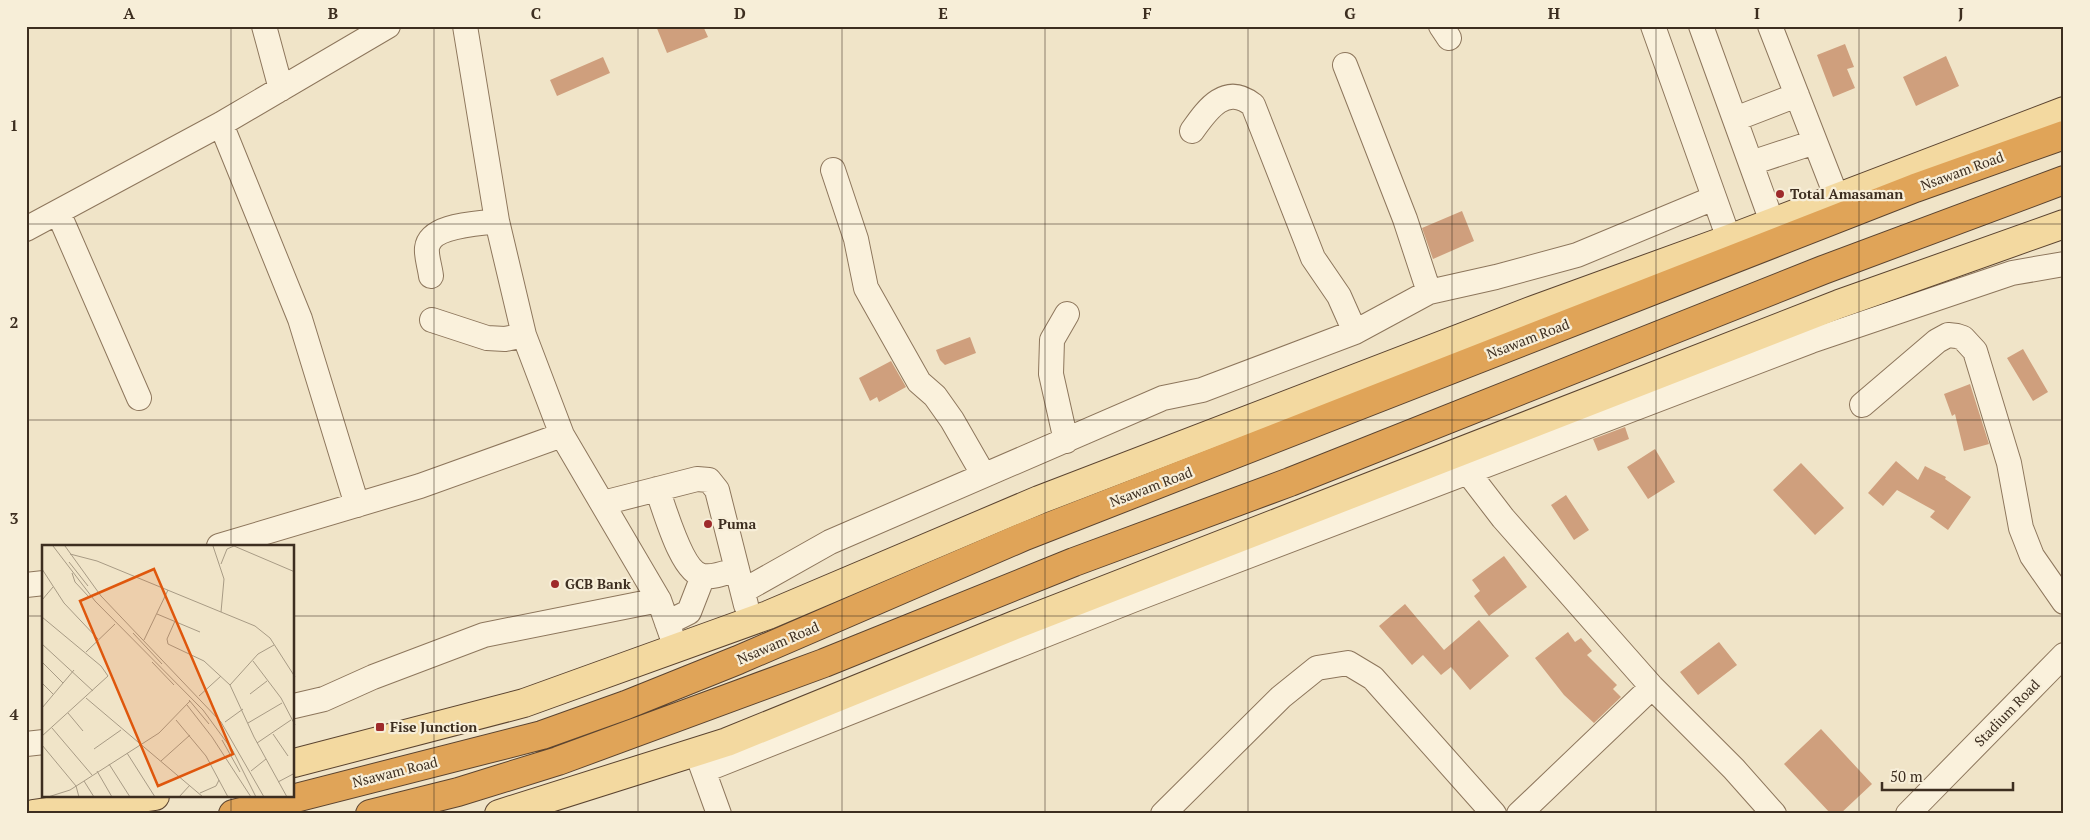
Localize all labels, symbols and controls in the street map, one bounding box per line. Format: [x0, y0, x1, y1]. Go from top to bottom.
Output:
text: A [123, 2, 135, 24]
text: B [328, 2, 338, 24]
text: C [531, 2, 541, 24]
text: D [734, 2, 746, 24]
text: E [938, 2, 948, 24]
text: F [1142, 2, 1152, 24]
text: G [1344, 2, 1356, 24]
text: H [1548, 2, 1560, 24]
text: I [1754, 2, 1760, 24]
text: J [1958, 2, 1964, 24]
text: 1 [9, 114, 19, 136]
street label: Nsawam Road [1918, 147, 2006, 194]
place label: Total Amasaman [1790, 184, 1903, 203]
marker: Total Amasaman [1774, 188, 1786, 200]
text: 2 [9, 311, 19, 333]
street label: Nsawam Road [1484, 314, 1572, 363]
street label: Nsawam Road [1107, 462, 1195, 511]
text: 3 [9, 507, 19, 529]
place label: Puma [718, 514, 757, 533]
marker: Puma [702, 518, 714, 530]
inset map [42, 545, 295, 798]
place label: GCB Bank [565, 574, 632, 593]
marker: GCB Bank [549, 578, 561, 590]
street label: Nsawam Road [734, 617, 822, 668]
street label: Stadium Road [1970, 675, 2044, 750]
text: 4 [9, 703, 19, 725]
place label: Fise Junction [390, 717, 477, 736]
marker: Fise Junction [374, 721, 386, 733]
street label: Nsawam Road [350, 752, 440, 791]
scale bar [1882, 760, 2014, 792]
text: 50 m [1890, 766, 1923, 786]

